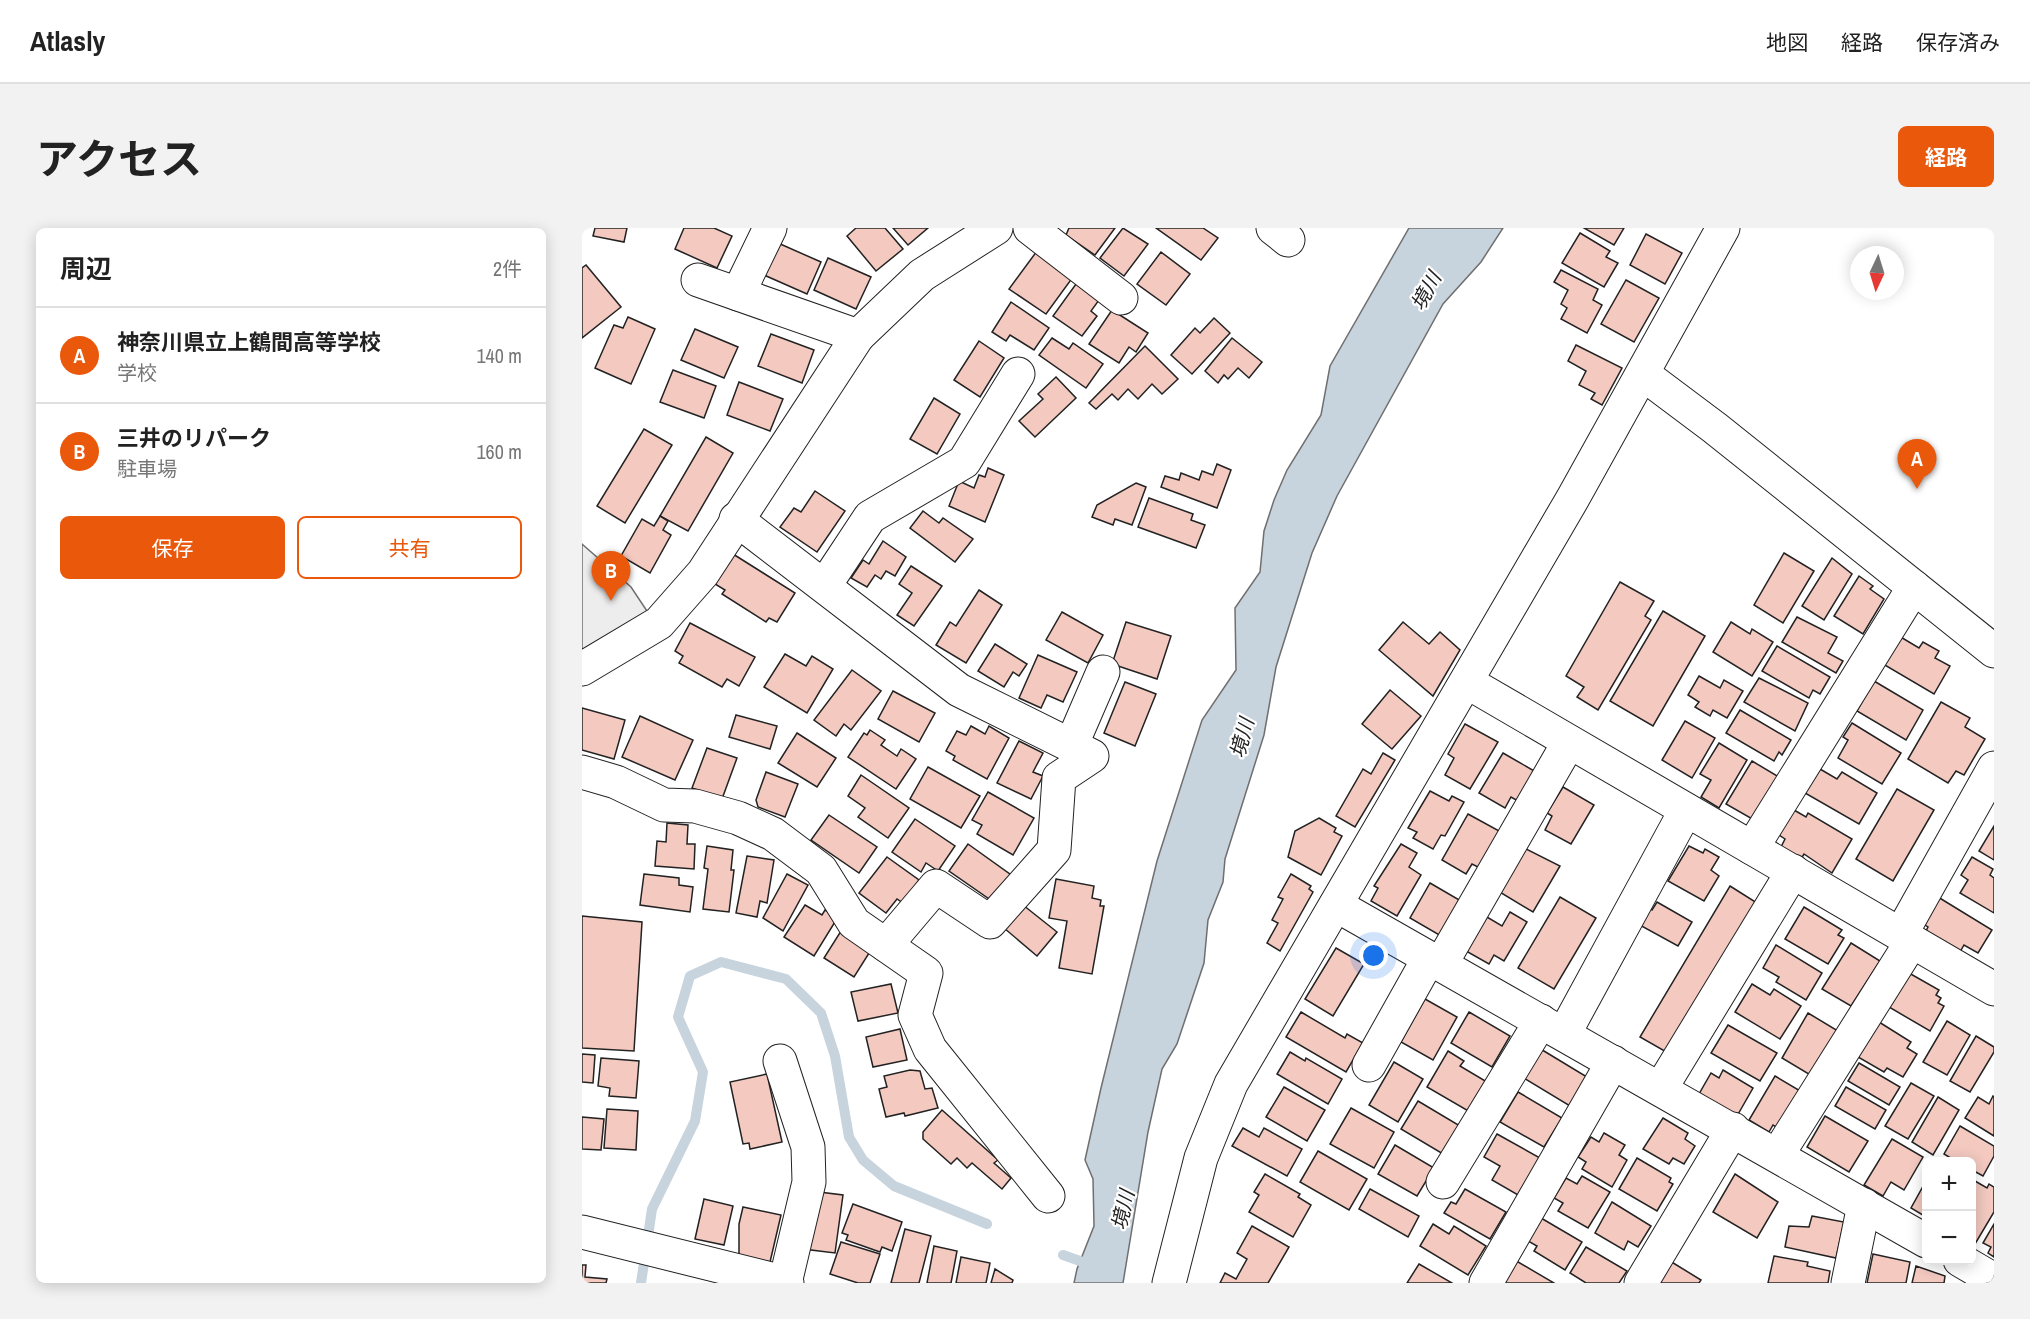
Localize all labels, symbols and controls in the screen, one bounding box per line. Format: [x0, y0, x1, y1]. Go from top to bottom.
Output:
text: Atlasly [30, 22, 105, 60]
text: 地図 [1766, 28, 1808, 57]
text: 経路 [1841, 28, 1883, 57]
text: 保存済み [1916, 28, 2000, 57]
button: 経路 [1898, 126, 1994, 187]
text: アクセス [36, 131, 202, 187]
north arrow [1850, 246, 1904, 300]
text: 周辺 [60, 251, 112, 286]
text: 2件 [493, 255, 522, 282]
water label: 境川 [1404, 265, 1448, 315]
text: 神奈川県立上鶴間高等学校 [117, 327, 381, 357]
text: A [74, 342, 85, 369]
text: 140 m [476, 342, 522, 369]
text: 学校 [117, 359, 157, 386]
text: 三井のリパーク [117, 423, 271, 453]
text: B [74, 438, 85, 465]
text: 160 m [476, 438, 522, 465]
pin: A [1898, 440, 1936, 489]
text: 駐車場 [117, 455, 177, 482]
button: 保存 [60, 516, 285, 579]
button: 共有 [297, 516, 522, 579]
pin: B [591, 552, 630, 601]
water label: 境川 [1223, 713, 1260, 761]
your location [1359, 941, 1388, 970]
map controls [1922, 1157, 1976, 1265]
button: + [1922, 1157, 1976, 1211]
water label: 境川 [1105, 1185, 1141, 1232]
button: − [1922, 1211, 1976, 1265]

